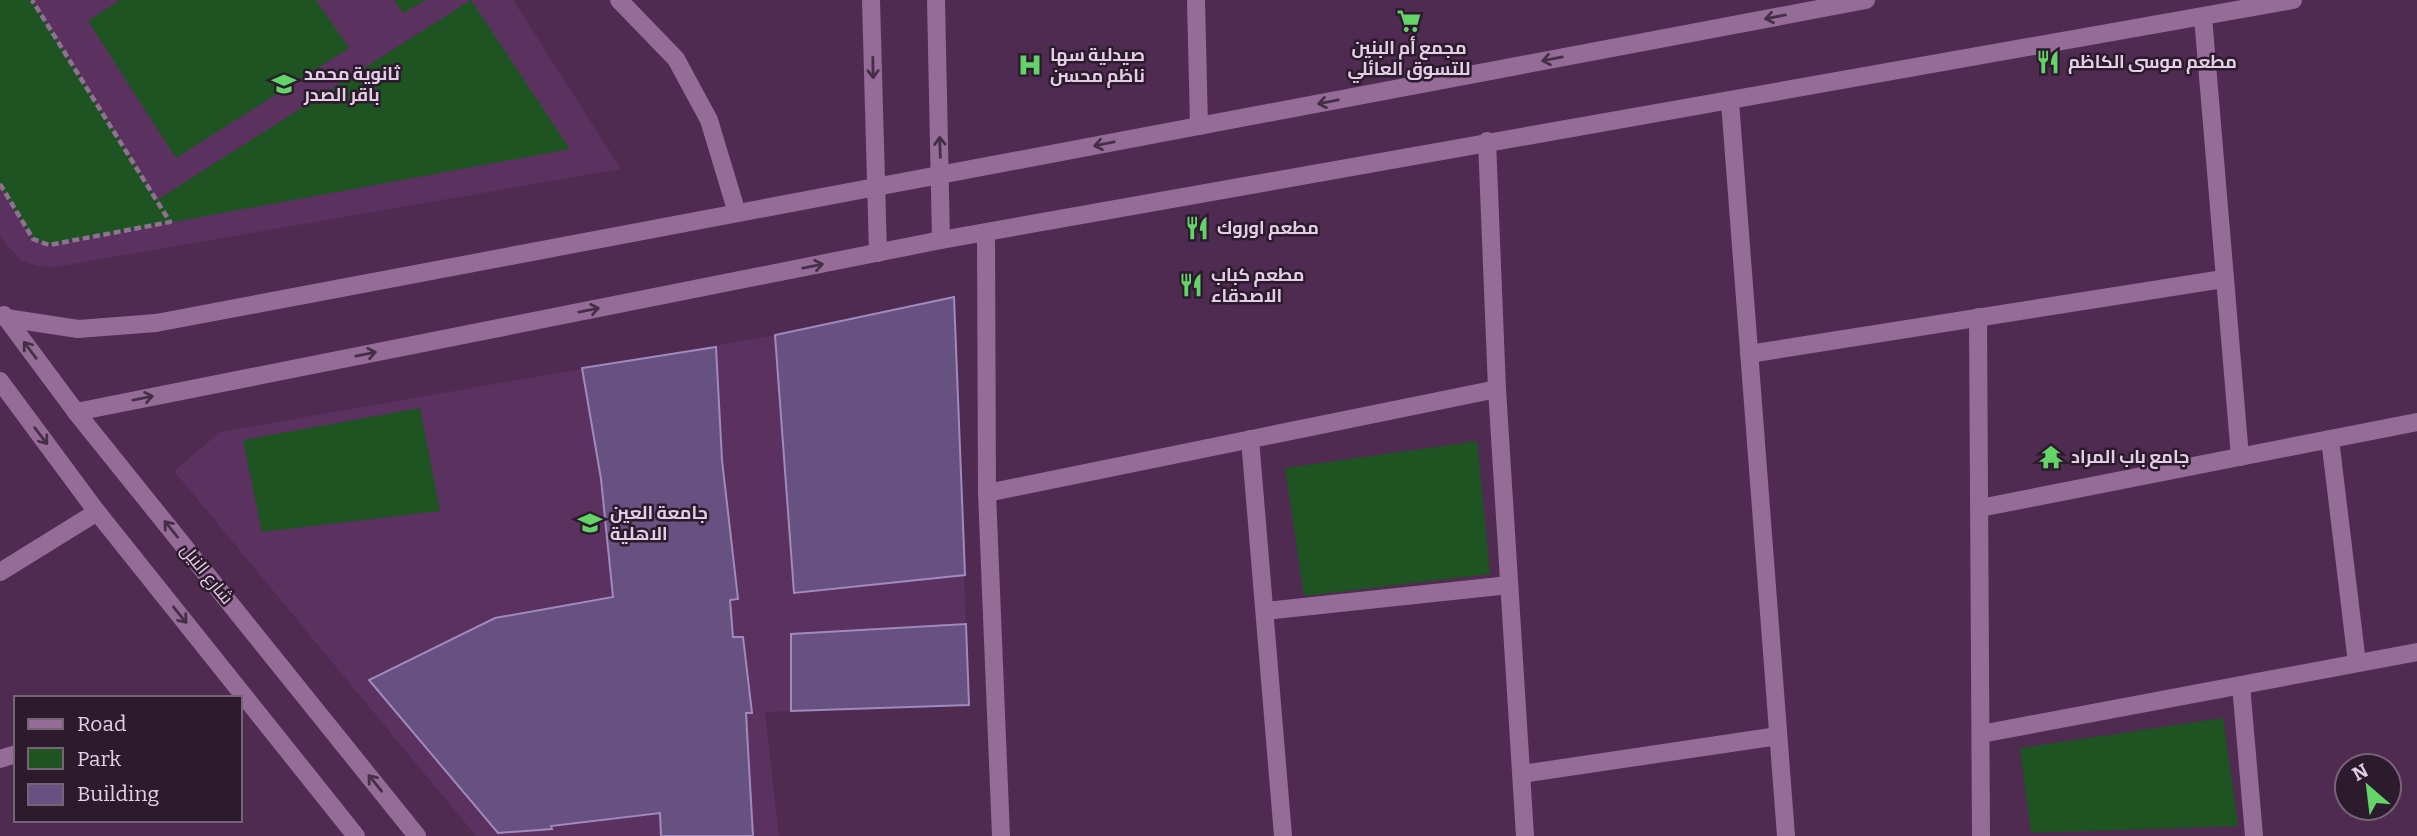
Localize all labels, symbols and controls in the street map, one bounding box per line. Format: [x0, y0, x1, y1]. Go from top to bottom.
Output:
supermarket icon: مجمع أم البنين للتسوق العائلي [1395, 7, 1423, 35]
one-way arrow [1764, 11, 1787, 24]
place label: مجمع أم البنين للتسوق العائلي [1347, 35, 1471, 84]
place label: صيدلية سها ناظم محسن [1050, 44, 1145, 88]
restaurant icon: مطعم موسى الكاظم [2034, 48, 2062, 76]
hospital icon: صيدلية سها ناظم محسن [1016, 51, 1044, 79]
place label: مطعم موسى الكاظم [2068, 51, 2237, 74]
one-way arrow [1541, 53, 1564, 67]
one-way arrow [866, 56, 879, 79]
place label: ثانوية محمد باقر الصدر [303, 63, 400, 106]
school or university icon: ثانوية محمد باقر الصدر [270, 70, 298, 98]
one-way arrow [1317, 95, 1340, 109]
one-way arrow [934, 136, 947, 159]
one-way arrow [1094, 138, 1116, 151]
restaurant icon: مطعم اوروك [1183, 214, 1211, 242]
place label: مطعم اوروك [1217, 217, 1319, 240]
one-way arrow [801, 258, 824, 272]
place label: مطعم كباب الاصدقاء [1211, 264, 1304, 307]
restaurant icon: مطعم كباب الاصدقاء [1177, 271, 1205, 299]
one-way arrow [577, 303, 600, 316]
one-way arrow [23, 341, 38, 360]
one-way arrow [354, 347, 377, 361]
one-way arrow [131, 391, 154, 405]
one-way arrow [33, 426, 48, 444]
temple icon: جامع باب المراد [2037, 443, 2065, 471]
place label: جامع باب المراد [2071, 446, 2189, 469]
place label: جامعة العين الاهلية [610, 502, 708, 545]
school or university icon: جامعة العين الاهلية [576, 509, 604, 537]
one-way arrow [163, 521, 178, 539]
street label: شارع النيل [175, 539, 238, 609]
one-way arrow [173, 606, 188, 624]
legend [14, 696, 242, 822]
text: Road [77, 711, 126, 737]
text: Park [77, 746, 121, 772]
north arrow [2333, 752, 2403, 822]
text: N [2348, 759, 2372, 786]
one-way arrow [367, 774, 382, 792]
text: Building [77, 781, 160, 807]

